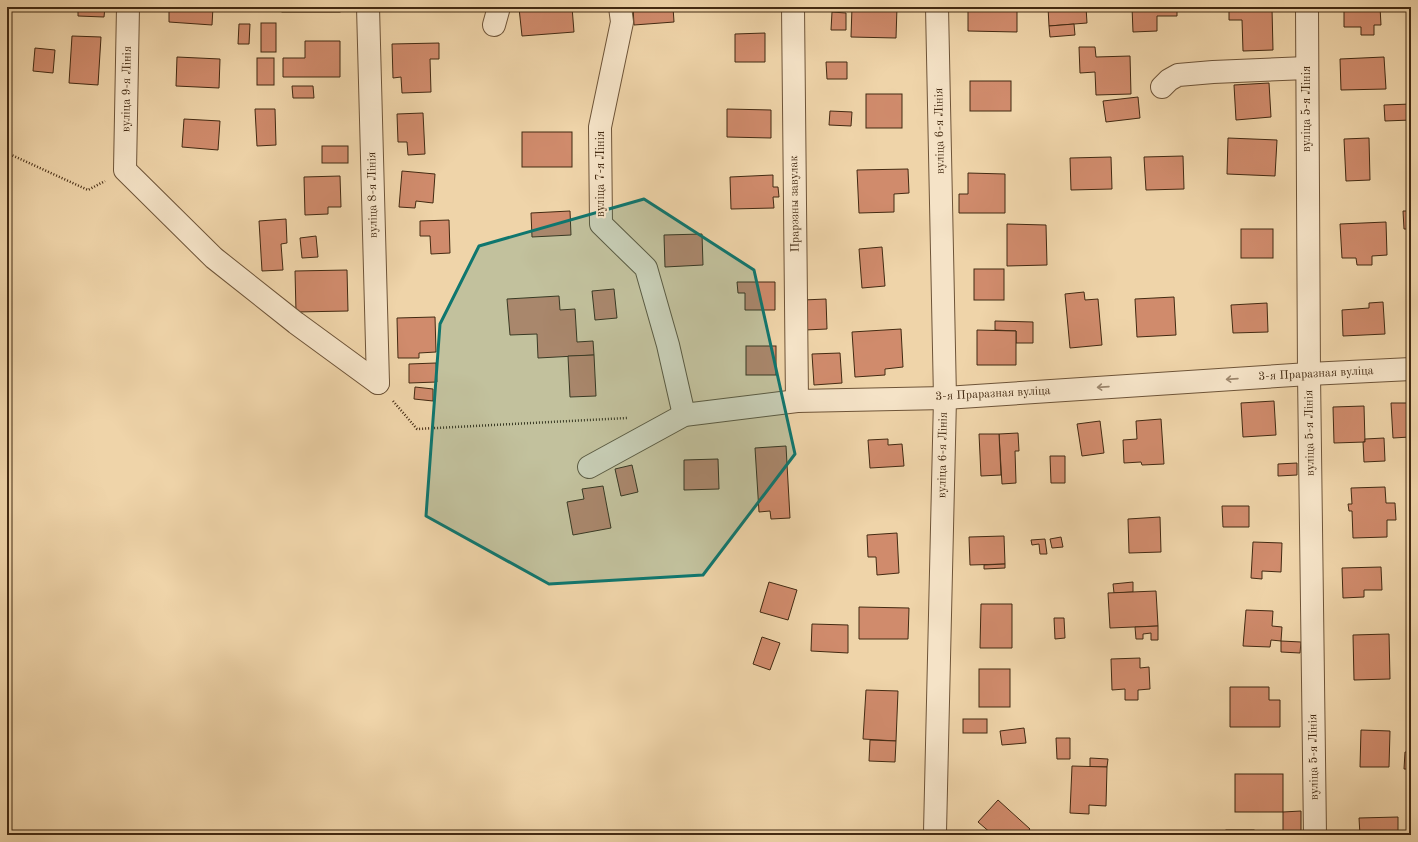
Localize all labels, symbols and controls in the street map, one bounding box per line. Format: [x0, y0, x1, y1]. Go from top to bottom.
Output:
street label: вуліца 9-я Лінія [119, 46, 134, 132]
street label: вуліца 5-я Лінія [1300, 66, 1313, 152]
street label: вуліца 6-я Лінія [932, 88, 947, 174]
street label: вуліца 7-я Лінія [594, 131, 607, 217]
street label: вуліца 8-я Лінія [365, 152, 380, 238]
street label: Прарэзны завулак [788, 155, 802, 253]
street label: 3-я Праразная вуліца [1258, 364, 1374, 383]
one-way arrow [1226, 375, 1239, 382]
street label: 3-я Праразная вуліца [935, 384, 1051, 403]
one-way arrow [1097, 384, 1110, 391]
street label: вуліца 5-я Лінія [1302, 390, 1317, 476]
street label: вуліца 6-я Лінія [935, 412, 950, 498]
street label: вуліца 5-я Лінія [1306, 714, 1321, 800]

